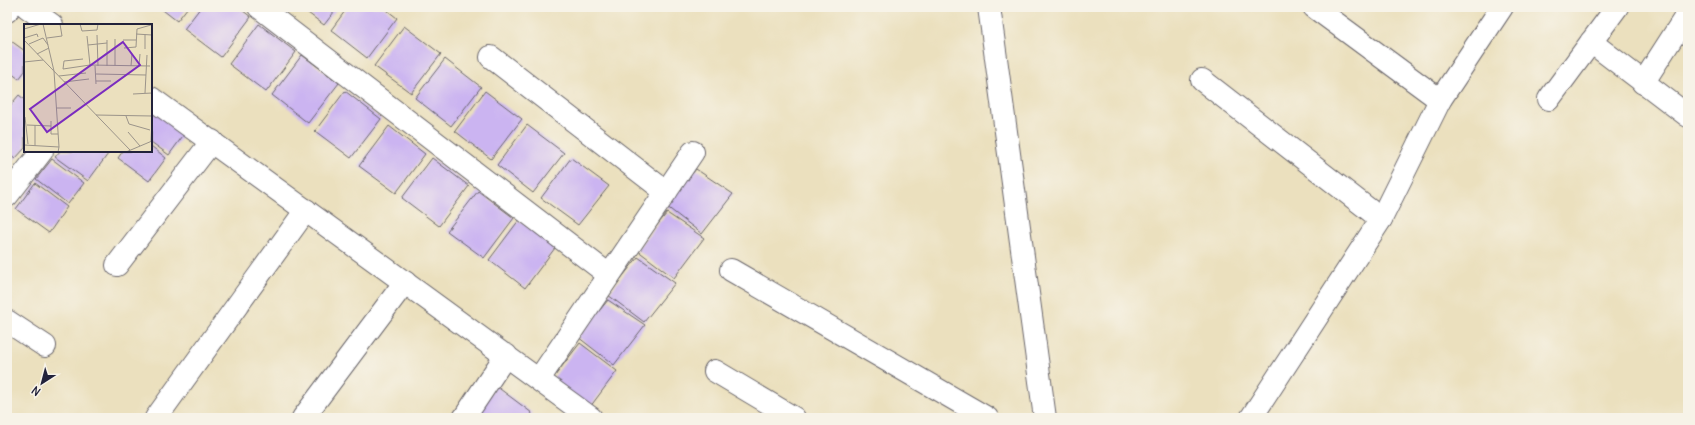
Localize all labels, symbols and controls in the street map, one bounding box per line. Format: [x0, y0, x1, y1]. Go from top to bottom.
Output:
inset map [24, 24, 152, 152]
north arrow [22, 363, 62, 403]
text: N [29, 383, 43, 399]

